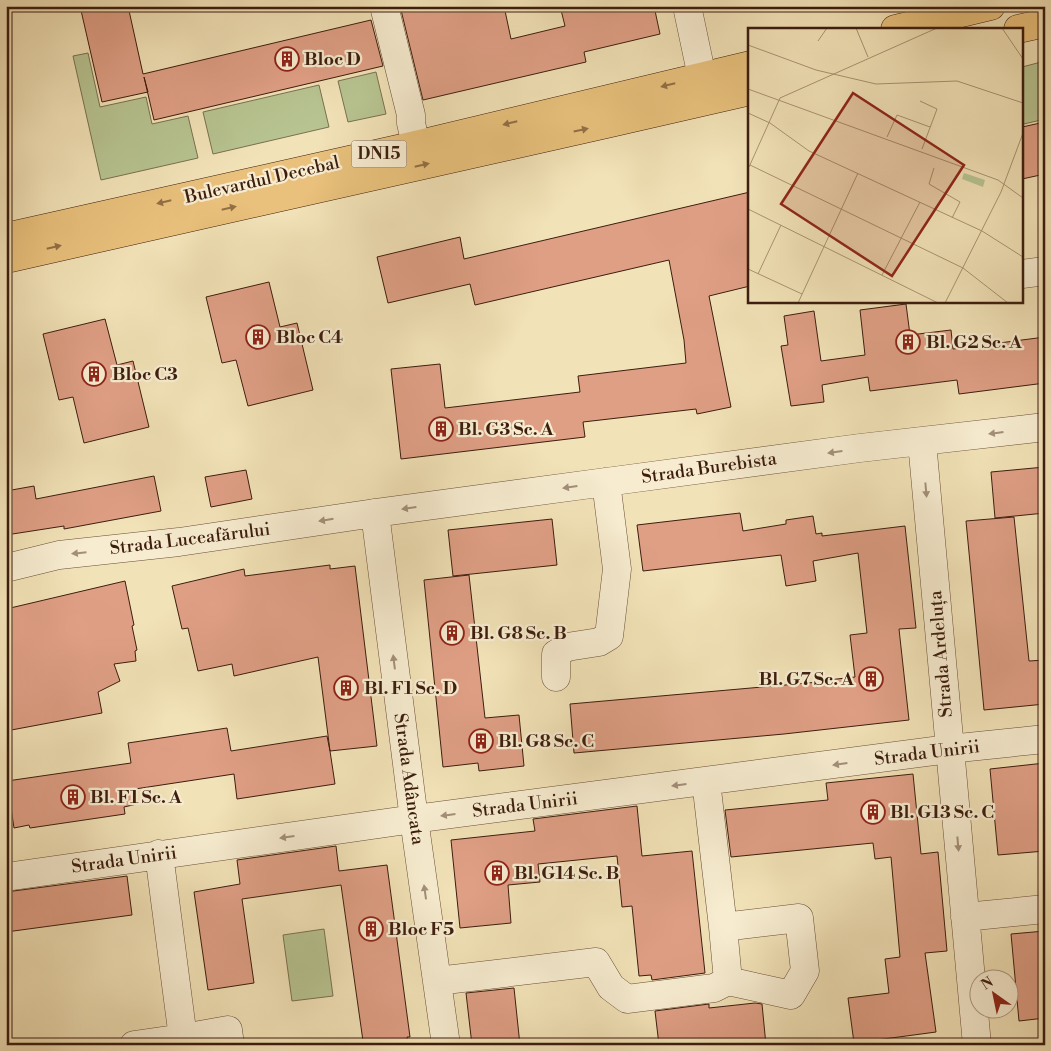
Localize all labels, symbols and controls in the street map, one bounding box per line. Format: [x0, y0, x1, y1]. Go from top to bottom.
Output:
inset map [748, 28, 1024, 302]
building icon: Bloc D [274, 46, 300, 72]
place label: Bloc D [304, 48, 361, 71]
one-way arrow [661, 81, 676, 89]
one-way arrow [503, 119, 518, 127]
one-way arrow [573, 126, 588, 134]
road number: DN15 [352, 140, 406, 168]
street label: Bulevardul Decebal [181, 151, 342, 209]
one-way arrow [415, 161, 430, 169]
one-way arrow [157, 198, 172, 206]
one-way arrow [222, 204, 237, 212]
one-way arrow [46, 243, 62, 251]
building icon: Bloc C4 [245, 324, 271, 350]
place label: Bloc C4 [276, 326, 343, 349]
building icon: Bl. G2 Sc. A [895, 329, 921, 355]
place label: Bl. G2 Sc. A [926, 331, 1023, 354]
building icon: Bloc C3 [81, 361, 107, 387]
place label: Bloc C3 [112, 363, 178, 386]
building icon: Bl. G3 Sc. A [428, 416, 454, 442]
place label: Bl. G3 Sc. A [458, 418, 555, 441]
one-way arrow [988, 429, 1004, 437]
street label: Strada Burebista [640, 447, 779, 489]
one-way arrow [827, 448, 843, 456]
one-way arrow [561, 483, 577, 491]
one-way arrow [922, 483, 930, 499]
one-way arrow [400, 504, 416, 512]
one-way arrow [318, 516, 334, 524]
street label: Strada Luceafărului [108, 518, 272, 560]
one-way arrow [70, 549, 86, 557]
street label: Strada Ardeluța [924, 589, 958, 718]
building icon: Bl. G8 Sc. B [439, 620, 465, 646]
place label: Bl. G8 Sc. B [470, 622, 567, 645]
one-way arrow [390, 654, 398, 670]
building icon: Bl. G7 Sc. A [858, 666, 884, 692]
place label: Bl. G7 Sc. A [759, 668, 855, 691]
building icon: Bl. F1 Sc. D [333, 675, 359, 701]
place label: Bl. F1 Sc. D [364, 677, 457, 700]
street label: Strada Adâncata [388, 712, 430, 847]
building icon: Bl. G8 Sc. C [468, 728, 494, 754]
place label: Bl. G8 Sc. C [498, 730, 594, 753]
street label: Strada Unirii [873, 735, 981, 771]
one-way arrow [832, 760, 848, 768]
one-way arrow [671, 781, 687, 789]
building icon: Bl. F1 Sc. A [60, 784, 86, 810]
place label: Bl. F1 Sc. A [90, 786, 183, 809]
street label: Strada Unirii [471, 787, 579, 823]
building icon: Bl. G13 Sc. C [860, 799, 886, 825]
place label: Bl. G13 Sc. C [890, 801, 994, 824]
one-way arrow [440, 811, 456, 819]
one-way arrow [279, 833, 295, 841]
one-way arrow [954, 836, 962, 852]
street label: Strada Unirii [70, 841, 178, 879]
building icon: Bl. G14 Sc. B [484, 860, 510, 886]
place label: Bl. G14 Sc. B [514, 862, 619, 885]
one-way arrow [420, 884, 428, 900]
building icon: Bloc F5 [358, 916, 384, 942]
place label: Bloc F5 [388, 918, 454, 941]
north arrow [968, 968, 1018, 1018]
text: N [978, 973, 997, 995]

